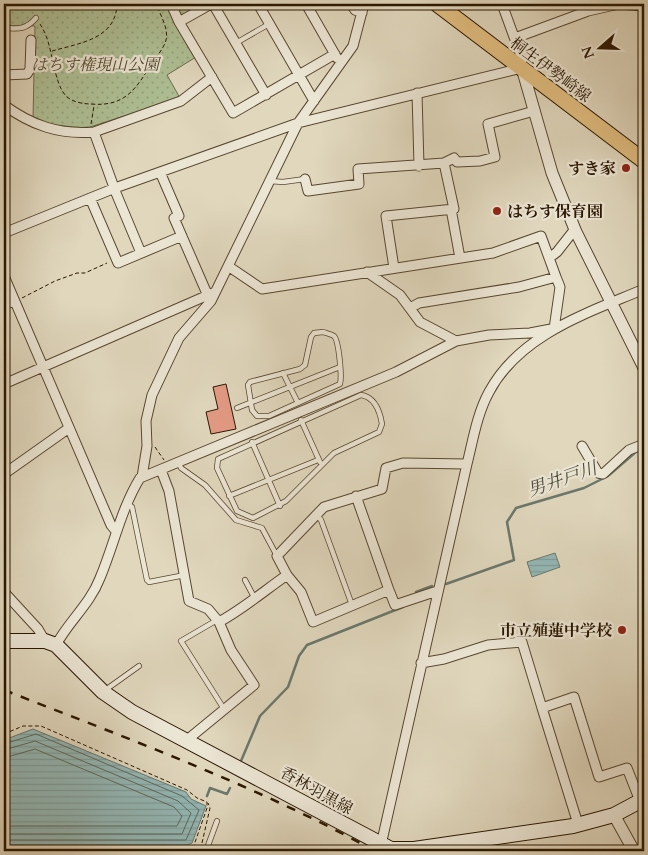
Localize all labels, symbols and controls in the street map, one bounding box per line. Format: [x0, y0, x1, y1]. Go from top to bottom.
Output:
north arrow [576, 22, 626, 72]
street label: 桐生伊勢崎線 [505, 32, 595, 107]
text: N [577, 43, 599, 61]
park label: はちす権現山公園 [31, 54, 162, 76]
place label: すき家 [568, 158, 616, 180]
marker: すき家 [620, 162, 632, 174]
place label: はちす保育園 [507, 201, 603, 223]
marker: はちす保育園 [491, 205, 503, 217]
water label: 男井戸川 [524, 455, 602, 503]
place label: 市立殖蓮中学校 [500, 620, 613, 642]
marker: 市立殖蓮中学校 [616, 624, 628, 636]
street label: 香林羽黒線 [276, 762, 357, 820]

